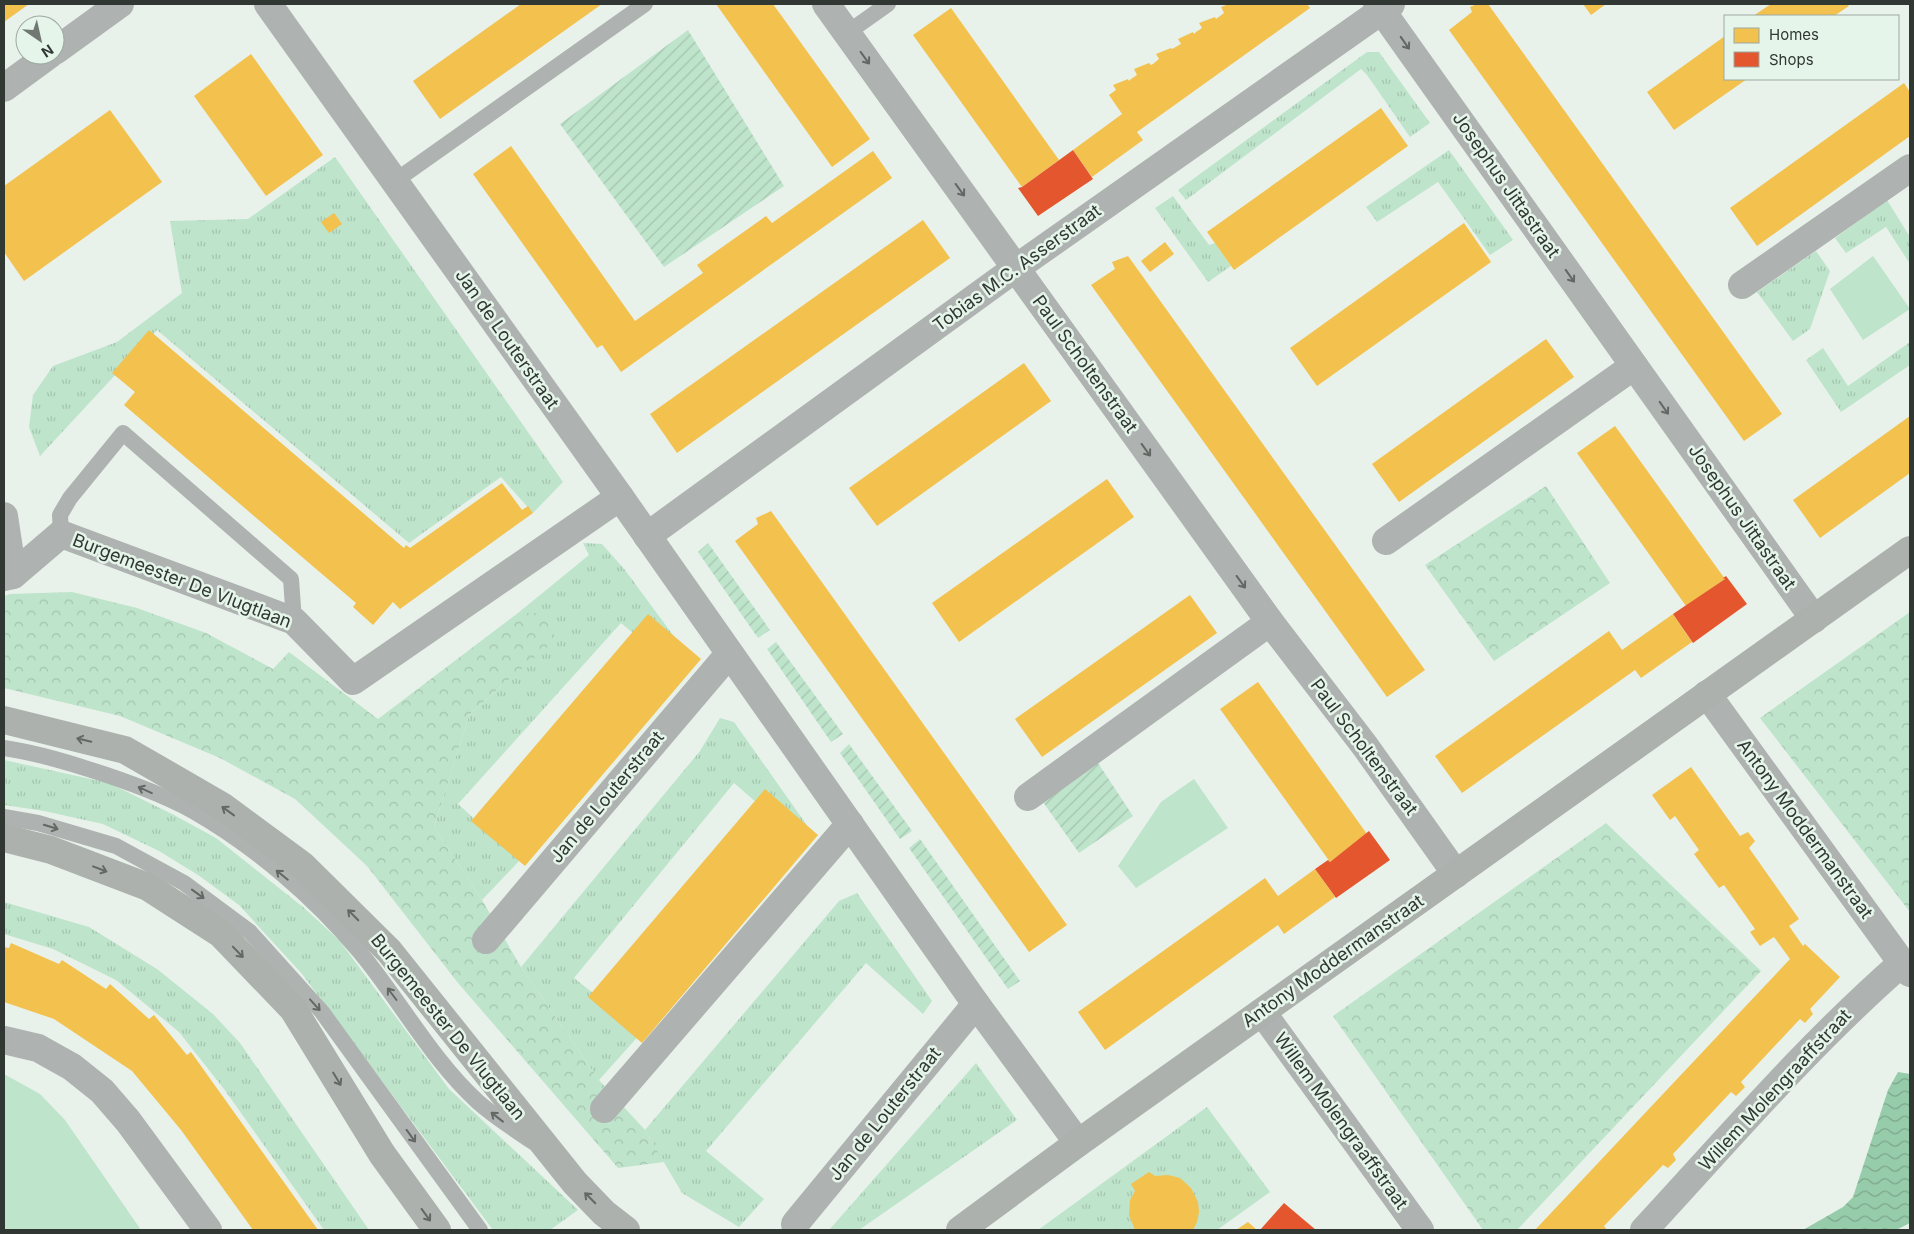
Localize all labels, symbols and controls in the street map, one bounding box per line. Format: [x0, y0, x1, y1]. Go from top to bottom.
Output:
north arrow [15, 15, 65, 65]
legend [1724, 15, 1899, 80]
text: Homes [1769, 25, 1819, 44]
one-way arrow [1400, 36, 1410, 50]
text: N [38, 41, 57, 61]
text: Shops [1769, 50, 1814, 69]
one-way arrow [860, 51, 870, 65]
street label: Josephus Jittastraat [1448, 108, 1565, 261]
one-way arrow [954, 183, 965, 196]
street label: Tobias M.C. Asserstraat [929, 200, 1105, 335]
street label: Jan de Louterstraat [451, 265, 564, 413]
one-way arrow [1565, 269, 1575, 283]
street label: Paul Scholtenstraat [1029, 291, 1142, 437]
one-way arrow [1659, 401, 1669, 415]
street label: Josephus Jittastraat [1684, 440, 1801, 593]
one-way arrow [1141, 443, 1151, 457]
street label: Burgemeester De Vlugtlaan [70, 529, 295, 632]
one-way arrow [1236, 575, 1246, 589]
street label: Paul Scholtenstraat [1306, 675, 1422, 819]
street label: Jan de Louterstraat [545, 726, 668, 867]
one-way arrow [76, 735, 92, 744]
street label: Antony Moddermanstraat [1733, 735, 1878, 923]
one-way arrow [138, 784, 153, 794]
one-way arrow [221, 806, 235, 816]
one-way arrow [43, 823, 59, 833]
one-way arrow [92, 865, 107, 874]
one-way arrow [276, 869, 289, 880]
one-way arrow [191, 888, 204, 899]
street label: Antony Moddermanstraat [1238, 890, 1428, 1031]
one-way arrow [347, 909, 359, 921]
street label: Burgemeester De Vlugtlaan [367, 930, 530, 1124]
one-way arrow [232, 945, 244, 958]
one-way arrow [386, 988, 397, 1001]
one-way arrow [310, 999, 321, 1012]
street label: Willem Molengraaffstraat [1694, 1004, 1855, 1175]
street label: Willem Molengraaffstraat [1270, 1028, 1413, 1213]
street label: Jan de Louterstraat [824, 1043, 945, 1185]
one-way arrow [332, 1072, 342, 1086]
one-way arrow [491, 1111, 504, 1122]
one-way arrow [406, 1129, 416, 1143]
one-way arrow [584, 1192, 596, 1204]
one-way arrow [421, 1208, 431, 1222]

